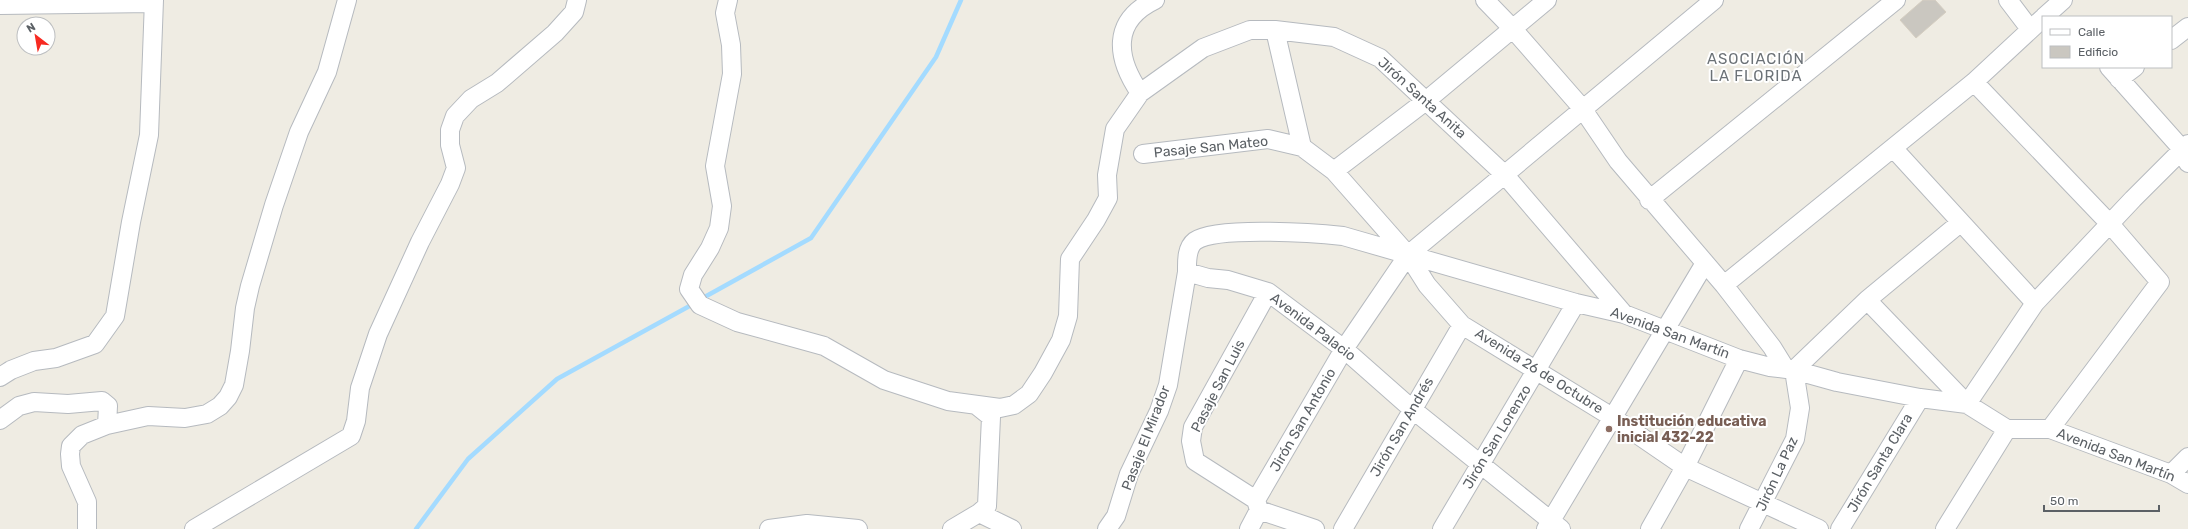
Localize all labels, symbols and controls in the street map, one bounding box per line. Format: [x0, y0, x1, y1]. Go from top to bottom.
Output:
north arrow [16, 16, 56, 56]
legend [2042, 16, 2172, 68]
text: N [24, 20, 38, 35]
text: Calle [2078, 25, 2105, 39]
text: Edificio [2078, 45, 2118, 59]
district label: ASOCIACIÓN LA FLORIDA [1707, 50, 1805, 85]
street label: Jirón Santa Anita [1374, 54, 1470, 142]
street label: Pasaje San Mateo [1153, 133, 1269, 161]
street label: Avenida Palacio [1267, 289, 1359, 365]
street label: Avenida San Martín [1608, 304, 1732, 362]
street label: Avenida 26 de Octubre [1472, 325, 1606, 417]
street label: Pasaje San Luis [1187, 337, 1249, 435]
street label: Jirón San Antonio [1266, 365, 1340, 475]
street label: Jirón San Andrés [1367, 374, 1437, 480]
street label: Jirón San Lorenzo [1459, 382, 1535, 492]
street label: Pasaje El Mirador [1118, 383, 1174, 493]
street label: Jirón Santa Clara [1844, 411, 1916, 515]
place label: Institución educativa inicial 432-22 [1617, 413, 1767, 446]
marker: Institución educativa inicial 432-22 [1604, 424, 1614, 434]
street label: Avenida San Martín [2054, 425, 2178, 485]
street label: Jirón La Paz [1752, 434, 1802, 514]
scale bar [2044, 487, 2159, 513]
text: 50 m [2050, 494, 2078, 508]

